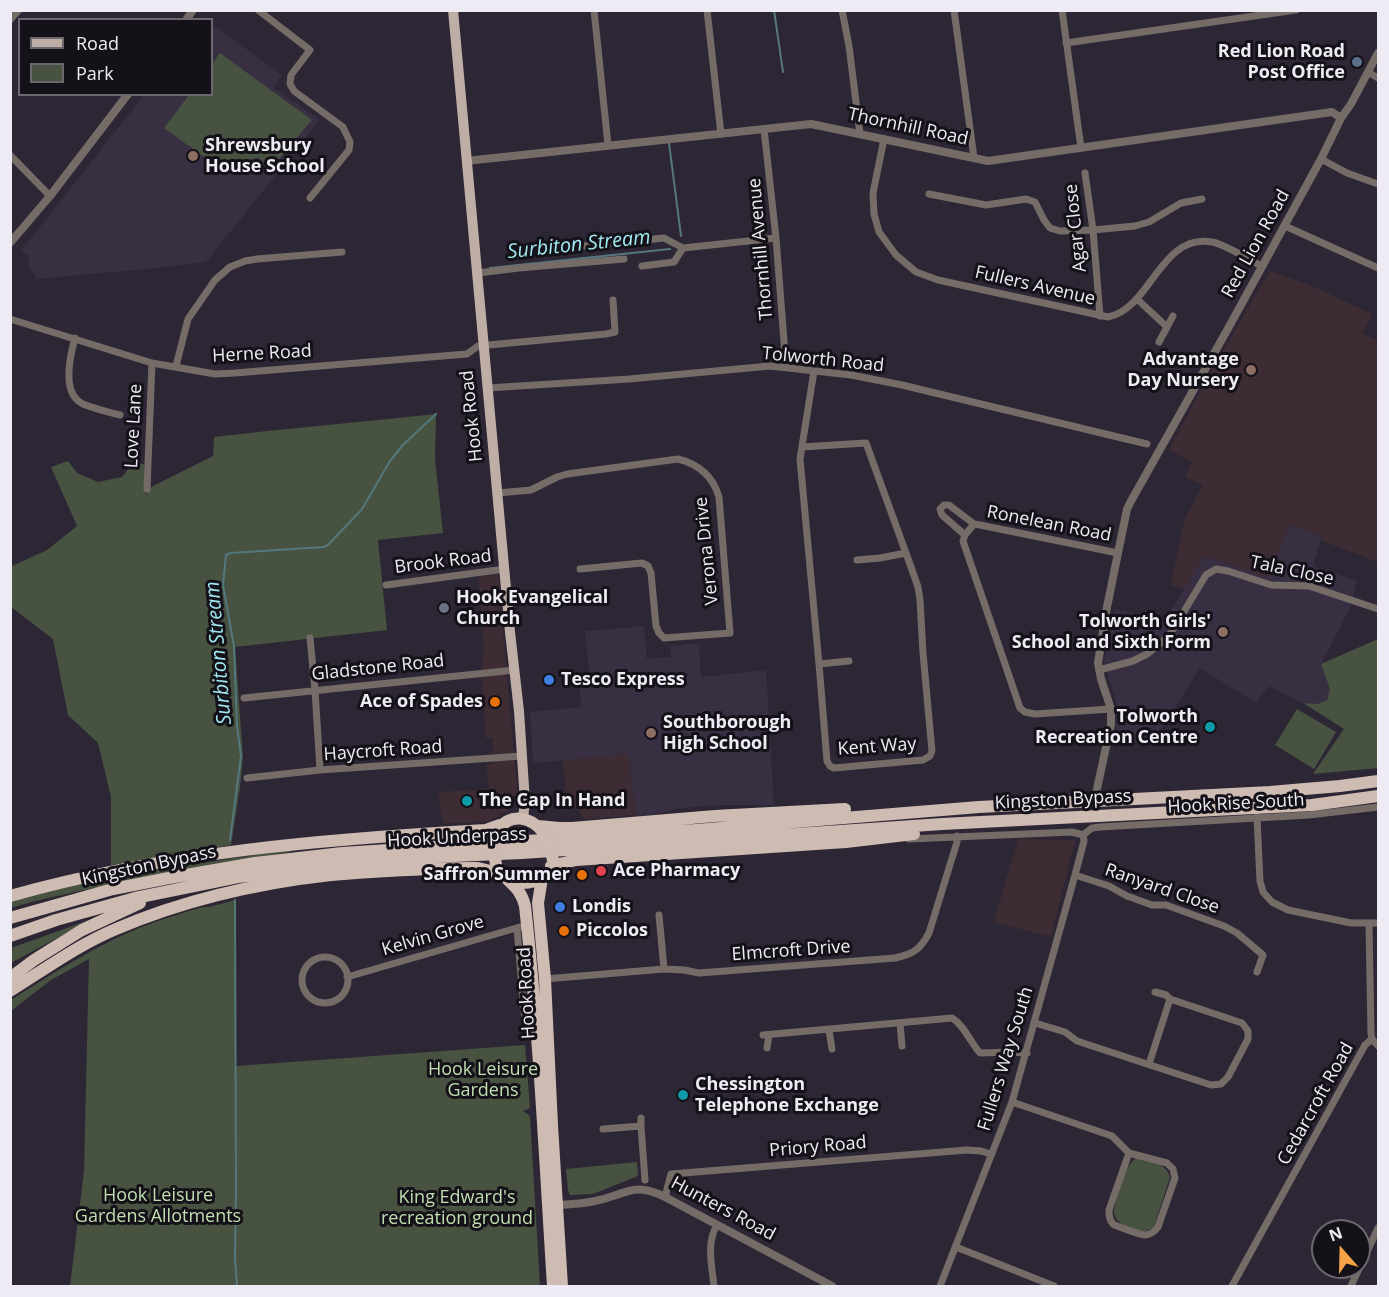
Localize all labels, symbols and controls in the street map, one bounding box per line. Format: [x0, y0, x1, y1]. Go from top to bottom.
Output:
legend [18, 18, 213, 96]
text: Road [76, 31, 119, 55]
place label: Red Lion Road Post Office [1218, 41, 1345, 84]
marker: Red Lion Road Post Office [1350, 55, 1364, 69]
text: Park [76, 61, 114, 85]
street label: Thornhill Road [846, 104, 970, 150]
place label: Shrewsbury House School [205, 135, 325, 178]
marker: Shrewsbury House School [186, 149, 200, 163]
street label: Thornhill Avenue [744, 177, 778, 321]
street label: Agar Close [1061, 183, 1091, 273]
street label: Red Lion Road [1217, 186, 1295, 302]
water label: Surbiton Stream [506, 226, 652, 264]
street label: Fullers Avenue [973, 262, 1097, 310]
street label: Herne Road [212, 341, 312, 367]
street label: Tolworth Road [761, 343, 885, 377]
place label: Advantage Day Nursery [1127, 349, 1239, 392]
marker: Advantage Day Nursery [1244, 363, 1258, 377]
street label: Hook Road [456, 369, 488, 463]
street label: Love Lane [121, 383, 147, 469]
street label: Verona Drive [691, 496, 723, 606]
street label: Ronelean Road [985, 501, 1113, 547]
street label: Brook Road [393, 545, 493, 579]
street label: Tala Close [1248, 552, 1336, 590]
water label: Surbiton Stream [201, 580, 237, 726]
place label: Hook Evangelical Church [456, 587, 608, 630]
marker: Hook Evangelical Church [437, 601, 451, 615]
place label: Tolworth Girls' School and Sixth Form [1012, 611, 1211, 654]
marker: Tolworth Girls' School and Sixth Form [1216, 625, 1230, 639]
street label: Gladstone Road [311, 650, 445, 686]
place label: Tesco Express [561, 669, 685, 691]
marker: Tesco Express [542, 673, 556, 687]
place label: Ace of Spades [360, 691, 483, 713]
marker: Ace of Spades [488, 695, 502, 709]
place label: Tolworth Recreation Centre [1035, 706, 1198, 748]
place label: Southborough High School [663, 712, 791, 754]
marker: Tolworth Recreation Centre [1203, 720, 1217, 734]
marker: Southborough High School [644, 726, 658, 740]
street label: Kent Way [837, 733, 917, 761]
street label: Haycroft Road [323, 736, 443, 766]
street label: Kingston Bypass [994, 786, 1132, 814]
place label: The Cap In Hand [479, 790, 625, 812]
street label: Hook Rise South [1167, 790, 1305, 818]
marker: The Cap In Hand [460, 794, 474, 808]
street label: Hook Underpass [387, 824, 527, 852]
street label: Kingston Bypass [80, 841, 218, 891]
street label: Ranyard Close [1102, 859, 1222, 919]
place label: Ace Pharmacy [613, 860, 740, 882]
place label: Saffron Summer [424, 864, 570, 886]
marker: Ace Pharmacy [594, 864, 608, 878]
marker: Saffron Summer [575, 868, 589, 882]
place label: Londis [572, 896, 631, 918]
marker: Londis [553, 900, 567, 914]
street label: Kelvin Grove [379, 911, 487, 961]
place label: Piccolos [576, 920, 648, 942]
marker: Piccolos [557, 924, 571, 938]
street label: Elmcroft Drive [731, 936, 851, 966]
street label: Hook Road [514, 946, 540, 1040]
street label: Fullers Way South [974, 984, 1038, 1134]
street label: Cedarcroft Road [1273, 1039, 1359, 1169]
park label: Hook Leisure Gardens [428, 1059, 538, 1102]
place label: Chessington Telephone Exchange [695, 1074, 879, 1116]
marker: Chessington Telephone Exchange [676, 1088, 690, 1102]
street label: Priory Road [768, 1132, 868, 1162]
street label: Hunters Road [667, 1172, 779, 1246]
park label: Hook Leisure Gardens Allotments [75, 1185, 241, 1228]
park label: King Edward's recreation ground [381, 1187, 533, 1230]
north arrow [1311, 1219, 1371, 1279]
text: N [1326, 1221, 1345, 1247]

